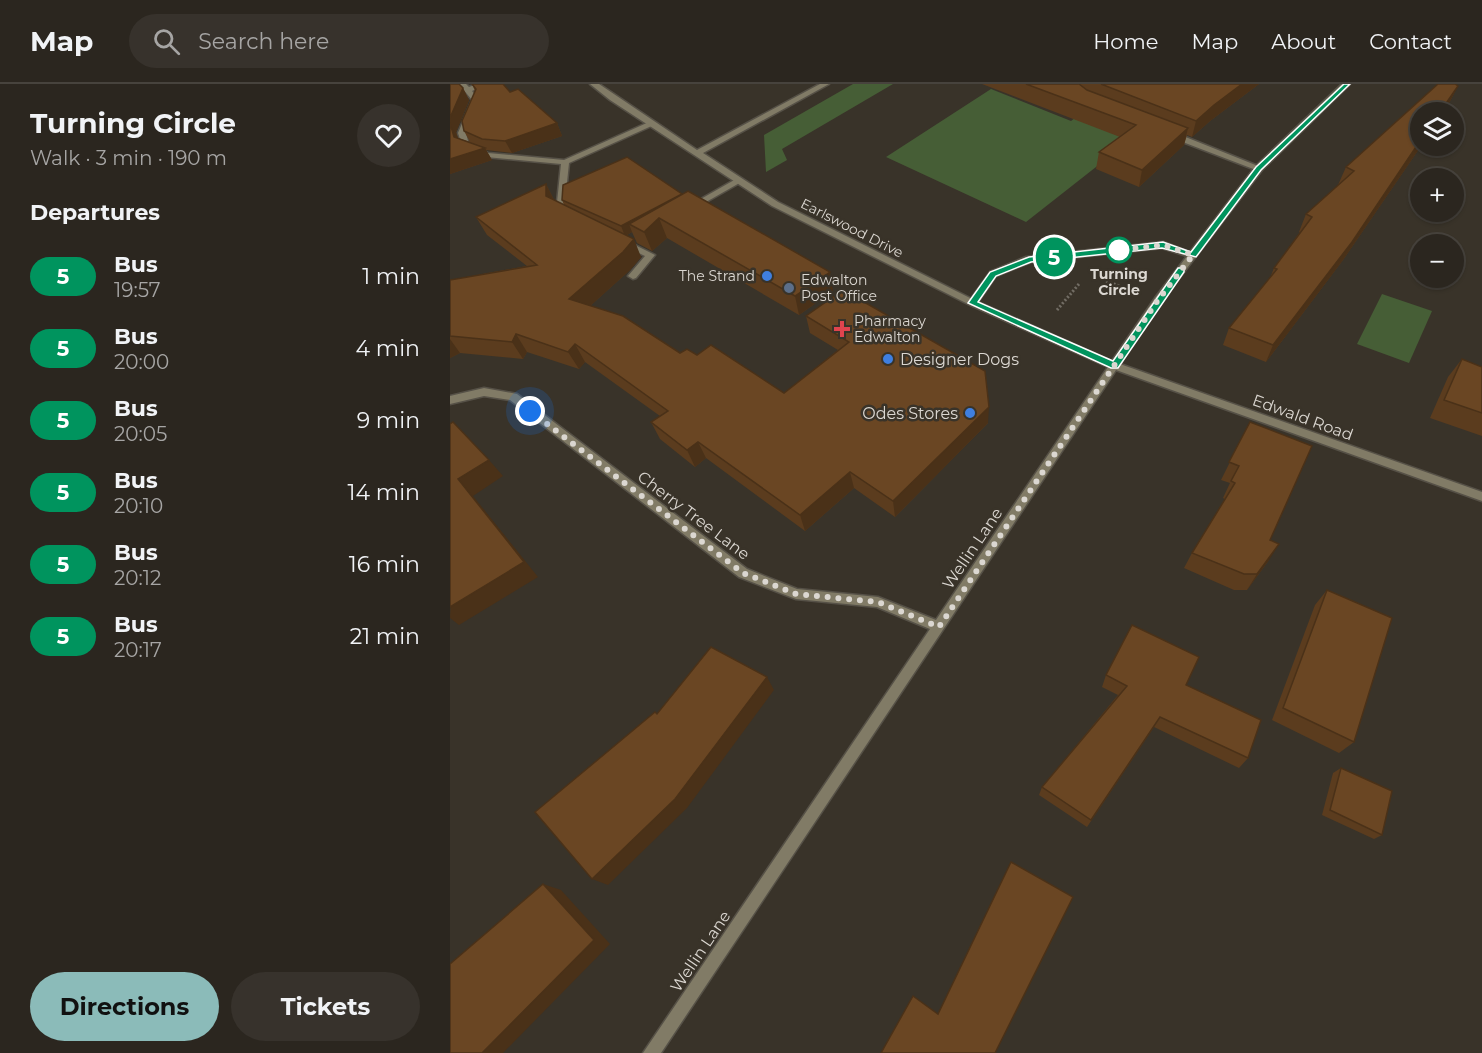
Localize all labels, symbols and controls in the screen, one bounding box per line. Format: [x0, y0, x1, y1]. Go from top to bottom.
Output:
search box [129, 14, 549, 68]
text: Map [30, 24, 93, 58]
icon: search [150, 25, 183, 58]
text: Search here [198, 28, 329, 55]
text: Home [1093, 29, 1158, 54]
text: Map [1191, 29, 1238, 54]
text: About [1271, 29, 1336, 54]
text: Contact [1369, 29, 1452, 54]
map controls [1410, 102, 1464, 288]
button: layers [1410, 102, 1464, 156]
button: heart [357, 104, 420, 167]
text: Turning Circle [30, 106, 236, 140]
text: Walk · 3 min · 190 m [30, 146, 227, 170]
button: + [1410, 168, 1464, 222]
street label: Earlswood Drive [798, 194, 906, 262]
text: Departures [30, 199, 160, 226]
button: − [1410, 234, 1464, 288]
marker: Turning Circle [1106, 237, 1132, 263]
line badge: 5 [1034, 238, 1074, 276]
text: 5 [1048, 245, 1060, 270]
text: Bus [114, 251, 158, 278]
text: 1 min [362, 263, 420, 290]
text: 5 [57, 264, 69, 289]
place label: Turning Circle [1090, 265, 1148, 299]
place label: The Strand [679, 267, 755, 285]
marker: The Strand [760, 269, 774, 283]
place label: Edwalton Post Office [801, 271, 877, 305]
text: 19:57 [114, 278, 160, 302]
marker: Edwalton Post Office [782, 281, 796, 295]
place label: Pharmacy Edwalton [854, 312, 926, 346]
marker: Pharmacy Edwalton [835, 322, 849, 336]
text: Bus [114, 323, 158, 350]
text: 4 min [356, 335, 420, 362]
text: 5 [57, 336, 69, 361]
text: 20:00 [114, 350, 169, 374]
place label: Designer Dogs [900, 350, 1019, 369]
marker: Designer Dogs [881, 352, 895, 366]
street label: Edwald Road [1250, 390, 1356, 444]
text: Bus [114, 395, 158, 422]
your location [515, 396, 545, 426]
place label: Odes Stores [862, 404, 958, 423]
marker: Odes Stores [963, 406, 977, 420]
text: 9 min [357, 407, 420, 434]
text: 5 [57, 408, 69, 433]
text: 20:05 [114, 422, 167, 446]
text: Bus [114, 467, 158, 494]
street label: Cherry Tree Lane [634, 467, 753, 564]
text: 14 min [348, 479, 420, 506]
text: 5 [57, 480, 69, 505]
text: 20:10 [114, 494, 163, 518]
street label: Wellin Lane [938, 504, 1007, 592]
text: Bus [114, 539, 158, 566]
text: 16 min [349, 551, 420, 578]
text: 5 [57, 552, 69, 577]
text: 20:12 [114, 566, 161, 590]
text: Bus [114, 611, 158, 638]
text: 21 min [350, 623, 420, 650]
text: 5 [57, 624, 69, 649]
text: 20:17 [114, 638, 162, 662]
street label: Wellin Lane [666, 907, 735, 995]
button: Directions [30, 972, 219, 1041]
button: Tickets [231, 972, 420, 1041]

